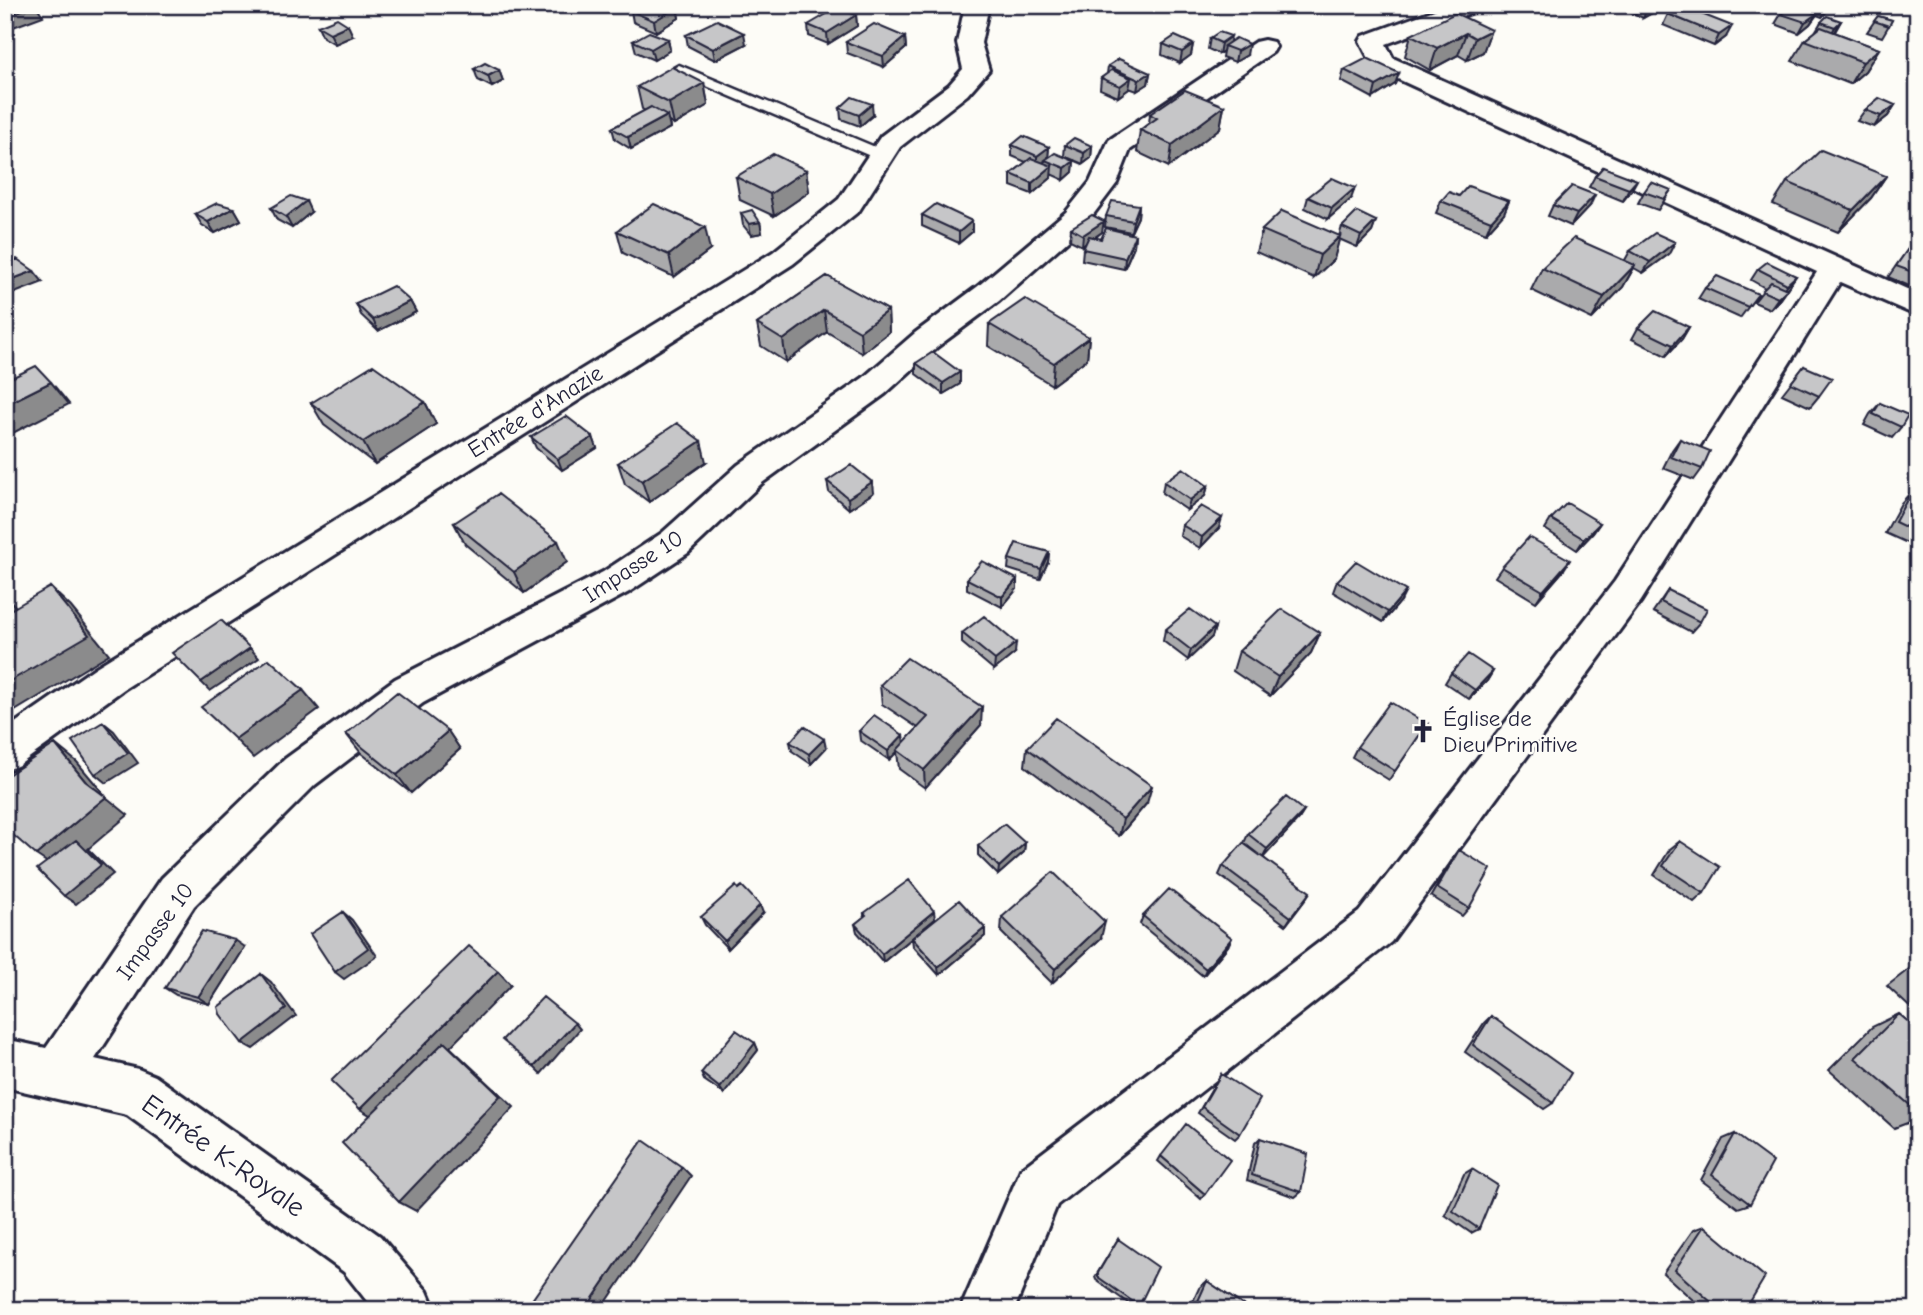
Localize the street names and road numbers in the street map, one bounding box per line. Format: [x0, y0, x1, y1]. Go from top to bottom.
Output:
street label: Entrée d'Anazie [463, 359, 608, 464]
street label: Impasse 10 [578, 524, 688, 609]
street label: Impasse 10 [111, 877, 200, 985]
street label: Entrée K-Royale [136, 1088, 311, 1224]

